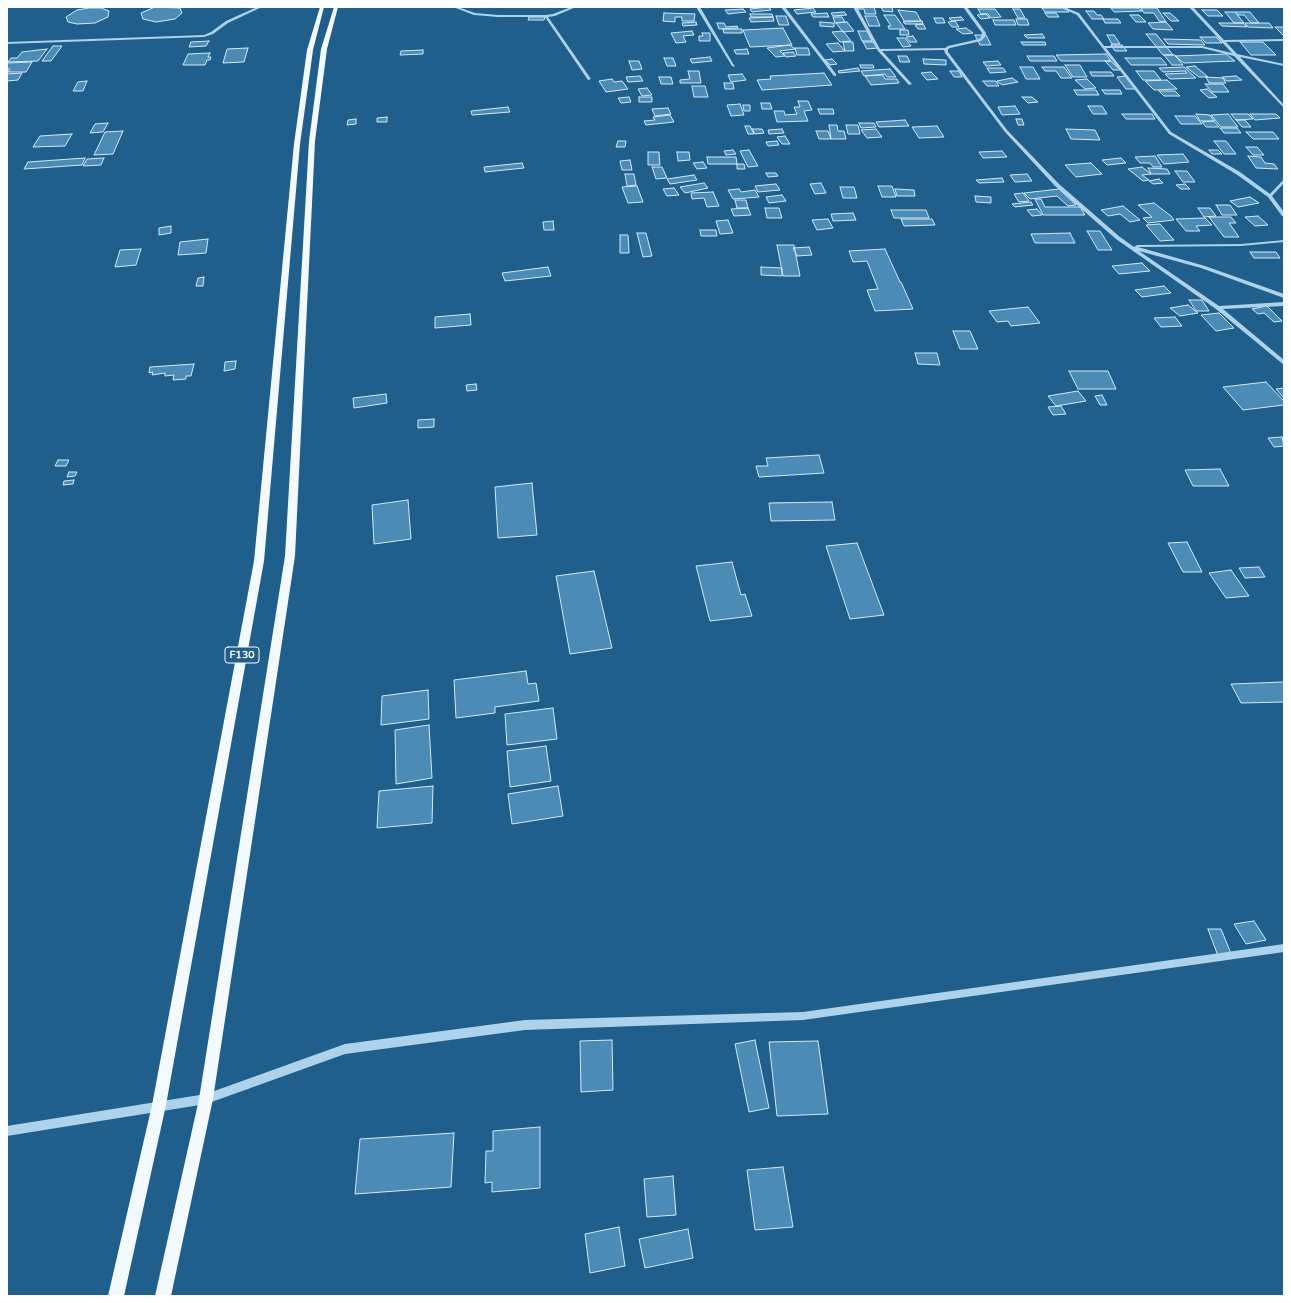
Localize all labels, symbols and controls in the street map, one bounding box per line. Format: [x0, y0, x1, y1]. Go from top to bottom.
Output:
road number: F130 [225, 647, 259, 663]

